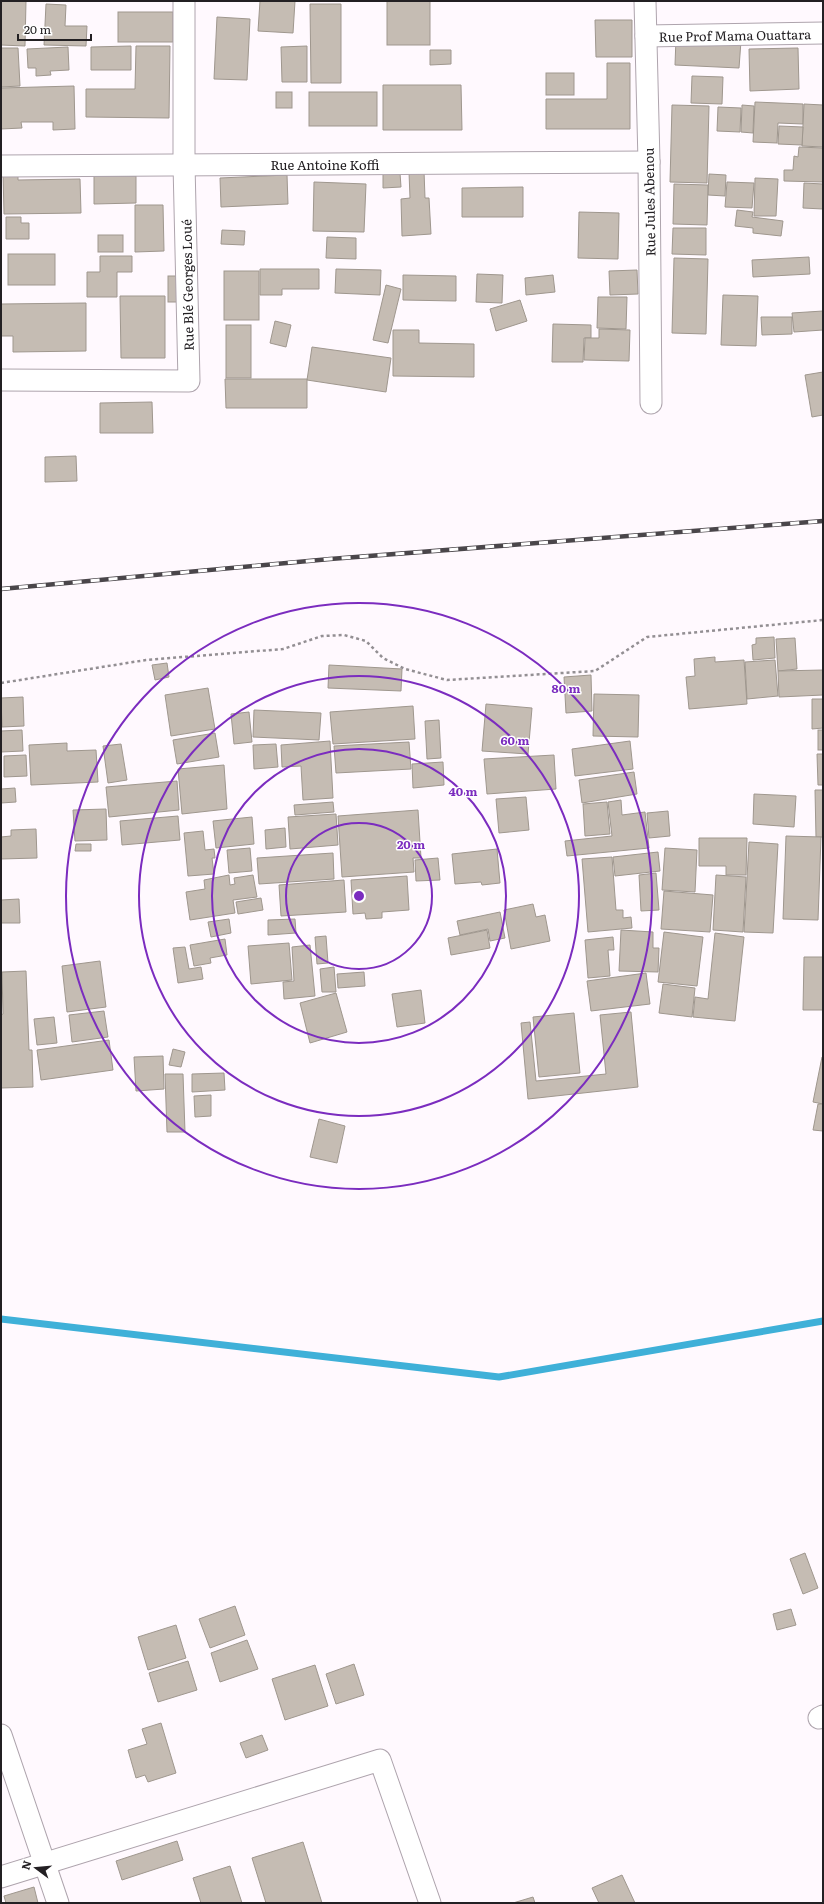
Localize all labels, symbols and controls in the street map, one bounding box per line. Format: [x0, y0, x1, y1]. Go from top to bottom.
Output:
scale bar [18, 16, 91, 42]
text: 20 m [24, 20, 51, 38]
street label: Rue Prof Mama Ouattara [659, 24, 811, 46]
street label: Rue Jules Abenou [639, 147, 659, 257]
street label: Rue Antoine Koffi [270, 155, 380, 174]
street label: Rue Blé Georges Loué [176, 219, 198, 351]
text: 80 m [552, 679, 580, 697]
text: 60 m [501, 731, 529, 749]
text: 40 m [449, 782, 478, 800]
text: 20 m [397, 835, 425, 853]
centre of rings [352, 889, 366, 903]
north arrow [16, 1848, 56, 1888]
text: N [16, 1858, 34, 1872]

